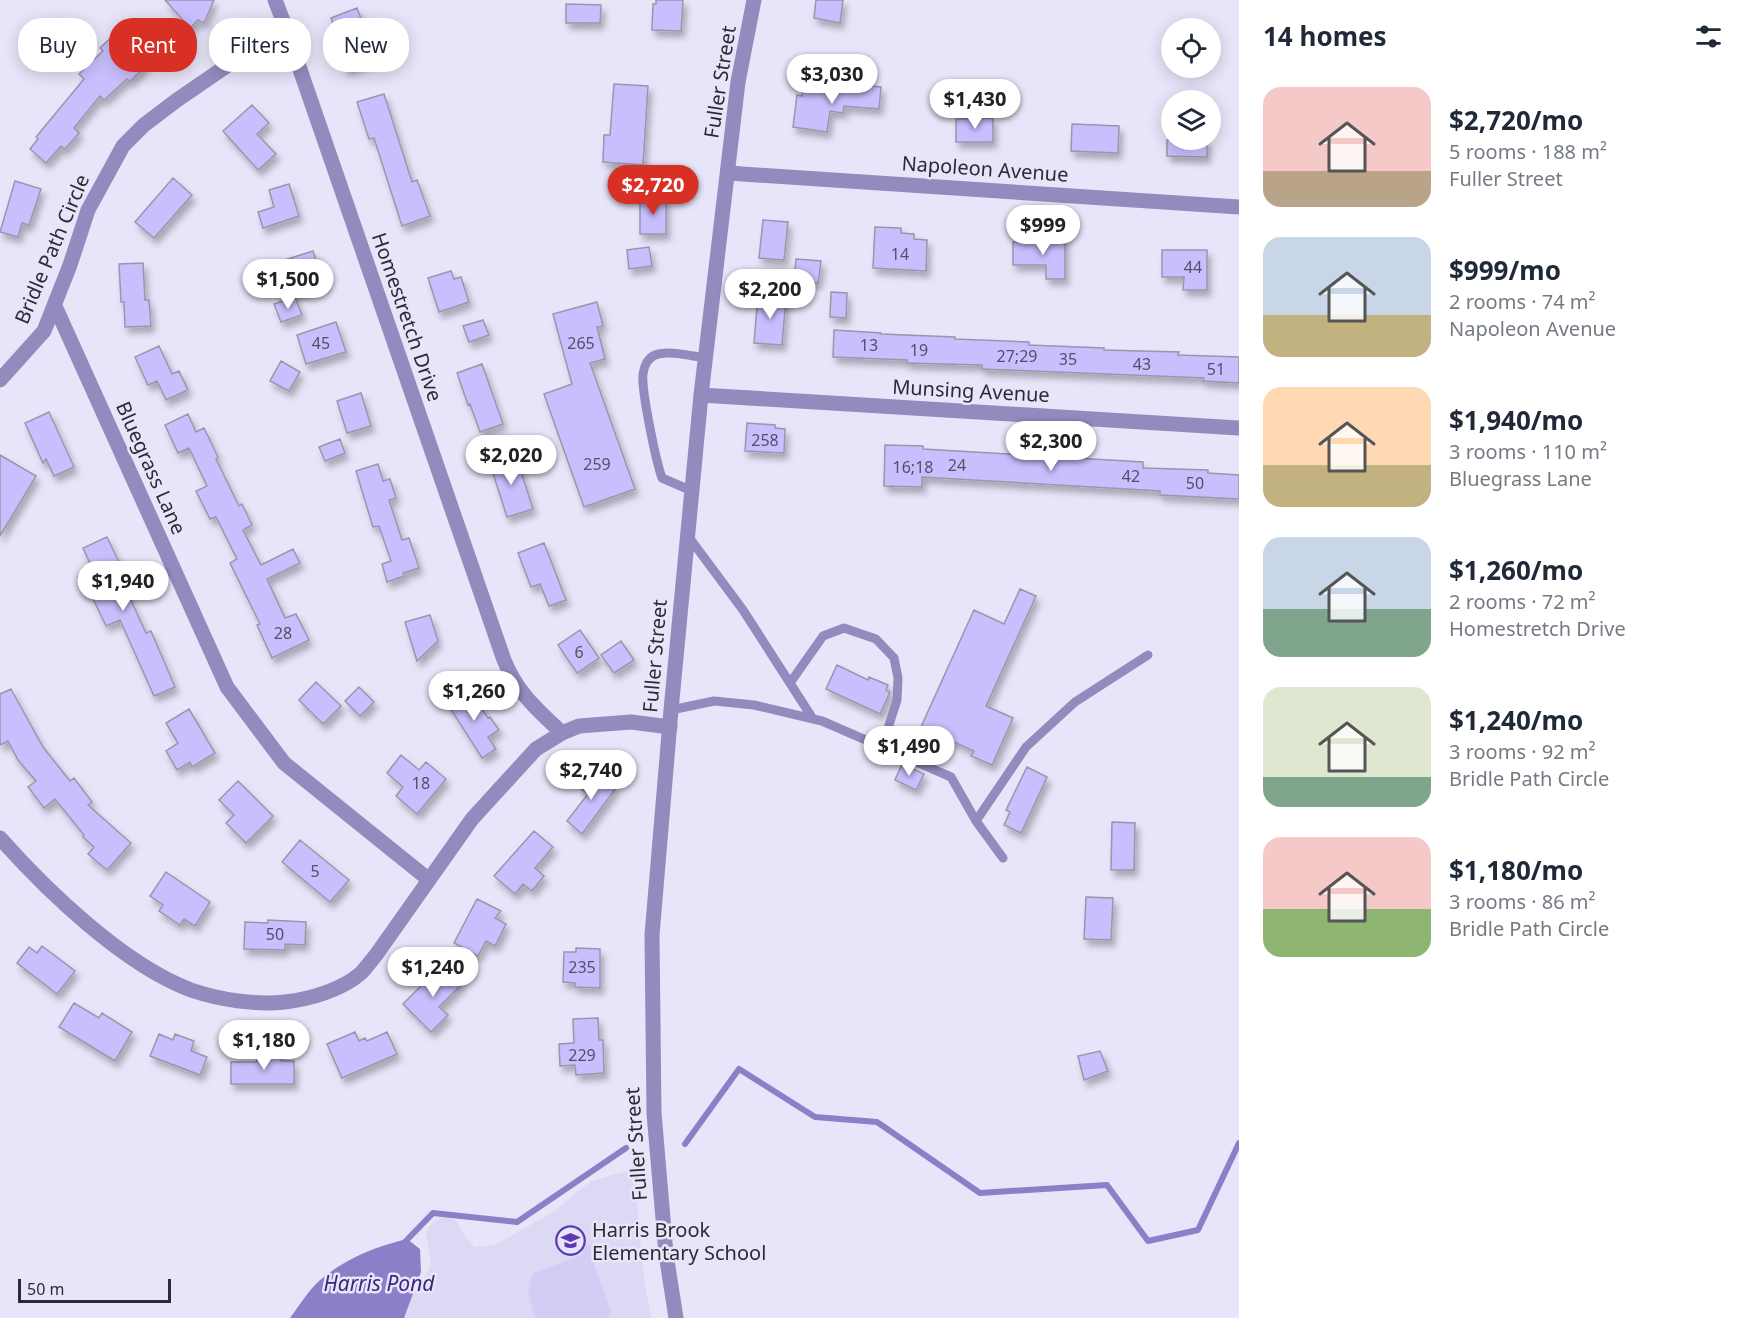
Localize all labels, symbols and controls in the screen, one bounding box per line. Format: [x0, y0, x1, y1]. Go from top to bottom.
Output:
chip: Buy [18, 18, 97, 72]
chip: Rent [109, 18, 197, 72]
chip: Filters [209, 18, 311, 72]
chip: New [323, 18, 409, 72]
map controls [1161, 18, 1221, 150]
button: locate [1161, 18, 1221, 78]
text: 14 homes [1263, 18, 1387, 54]
icon: filters [1692, 20, 1725, 53]
street label: Fuller Street [697, 24, 742, 140]
pin: $3,030 [783, 54, 881, 105]
text: $3,030 [801, 60, 863, 87]
pin: $1,430 [926, 79, 1024, 130]
text: $1,430 [944, 85, 1006, 112]
button: layers [1161, 90, 1221, 150]
text: $2,720/mo [1449, 102, 1583, 138]
icon: home [1311, 111, 1383, 183]
text: 5 rooms · 188 m² [1449, 138, 1607, 165]
street label: Napoleon Avenue [901, 149, 1069, 188]
pin: $2,720 [604, 165, 702, 216]
text: Fuller Street [1449, 165, 1563, 192]
street label: Bridle Path Circle [8, 170, 95, 328]
text: $2,720 [622, 171, 684, 198]
pin: $999 [1007, 205, 1079, 256]
text: $999 [1020, 211, 1066, 238]
street label: Homestretch Drive [366, 229, 449, 405]
house number: 14 [891, 243, 909, 265]
text: $999/mo [1449, 252, 1561, 288]
house number: 44 [1184, 256, 1202, 278]
pin: $1,500 [239, 259, 337, 310]
icon: home [1311, 261, 1383, 333]
text: $1,500 [257, 265, 319, 292]
pin: $2,200 [721, 269, 819, 320]
text: $2,200 [739, 275, 801, 302]
text: 2 rooms · 74 m² [1449, 288, 1596, 315]
text: Napoleon Avenue [1449, 315, 1616, 342]
house number: 45 [312, 332, 330, 354]
house number: 265 [567, 332, 595, 354]
house number: 13 [860, 334, 878, 356]
house number: 19 [910, 339, 928, 361]
house number: 27;29 [997, 345, 1037, 367]
house number: 35 [1059, 348, 1077, 370]
house number: 43 [1133, 353, 1151, 375]
house number: 51 [1207, 358, 1225, 380]
street label: Munsing Avenue [892, 373, 1050, 408]
street label: Bluegrass Lane [110, 397, 193, 539]
text: $1,940/mo [1449, 402, 1583, 438]
icon: home [1311, 411, 1383, 483]
pin: $2,300 [1002, 421, 1100, 472]
text: $2,300 [1020, 427, 1082, 454]
house number: 258 [751, 429, 779, 451]
pin: $2,020 [462, 435, 560, 486]
text: 3 rooms · 110 m² [1449, 438, 1607, 465]
text: $2,020 [480, 441, 542, 468]
house number: 259 [583, 453, 611, 475]
house number: 24 [948, 454, 966, 476]
house number: 16;18 [893, 456, 933, 478]
house number: 42 [1122, 465, 1140, 487]
text: Bluegrass Lane [1449, 465, 1592, 492]
house number: 50 [1186, 472, 1204, 494]
text: $1,260/mo [1449, 552, 1583, 588]
pin: $1,940 [74, 561, 172, 612]
icon: home [1311, 561, 1383, 633]
text: $1,940 [92, 567, 154, 594]
text: 2 rooms · 72 m² [1449, 588, 1596, 615]
street label: Fuller Street [636, 598, 673, 714]
text: Homestretch Drive [1449, 615, 1626, 642]
house number: 28 [274, 622, 292, 644]
house number: 6 [574, 641, 584, 663]
pin: $1,260 [425, 671, 523, 722]
text: $1,260 [443, 677, 505, 704]
text: $1,240/mo [1449, 702, 1583, 738]
icon: home [1311, 711, 1383, 783]
pin: $1,490 [860, 726, 958, 777]
text: $1,490 [878, 732, 940, 759]
text: 3 rooms · 92 m² [1449, 738, 1596, 765]
pin: $2,740 [542, 750, 640, 801]
text: $2,740 [560, 756, 622, 783]
text: Bridle Path Circle [1449, 765, 1609, 792]
house number: 18 [412, 772, 430, 794]
text: $1,180/mo [1449, 852, 1583, 888]
house number: 5 [310, 860, 320, 882]
icon: home [1311, 861, 1383, 933]
text: 3 rooms · 86 m² [1449, 888, 1596, 915]
text: Bridle Path Circle [1449, 915, 1609, 942]
house number: 50 [266, 923, 284, 945]
pin: $1,240 [384, 947, 482, 998]
text: $1,240 [402, 953, 464, 980]
house number: 235 [568, 956, 596, 978]
pin: $1,180 [215, 1020, 313, 1071]
text: $1,180 [233, 1026, 295, 1053]
house number: 229 [568, 1044, 596, 1066]
street label: Fuller Street [618, 1086, 653, 1202]
place label: Harris Brook Elementary School [592, 1216, 766, 1266]
school or university icon: Harris Brook Elementary School [555, 1225, 587, 1257]
water label: Harris Pond [324, 1269, 435, 1297]
scale bar [18, 1276, 171, 1304]
text: 50 m [27, 1278, 64, 1300]

